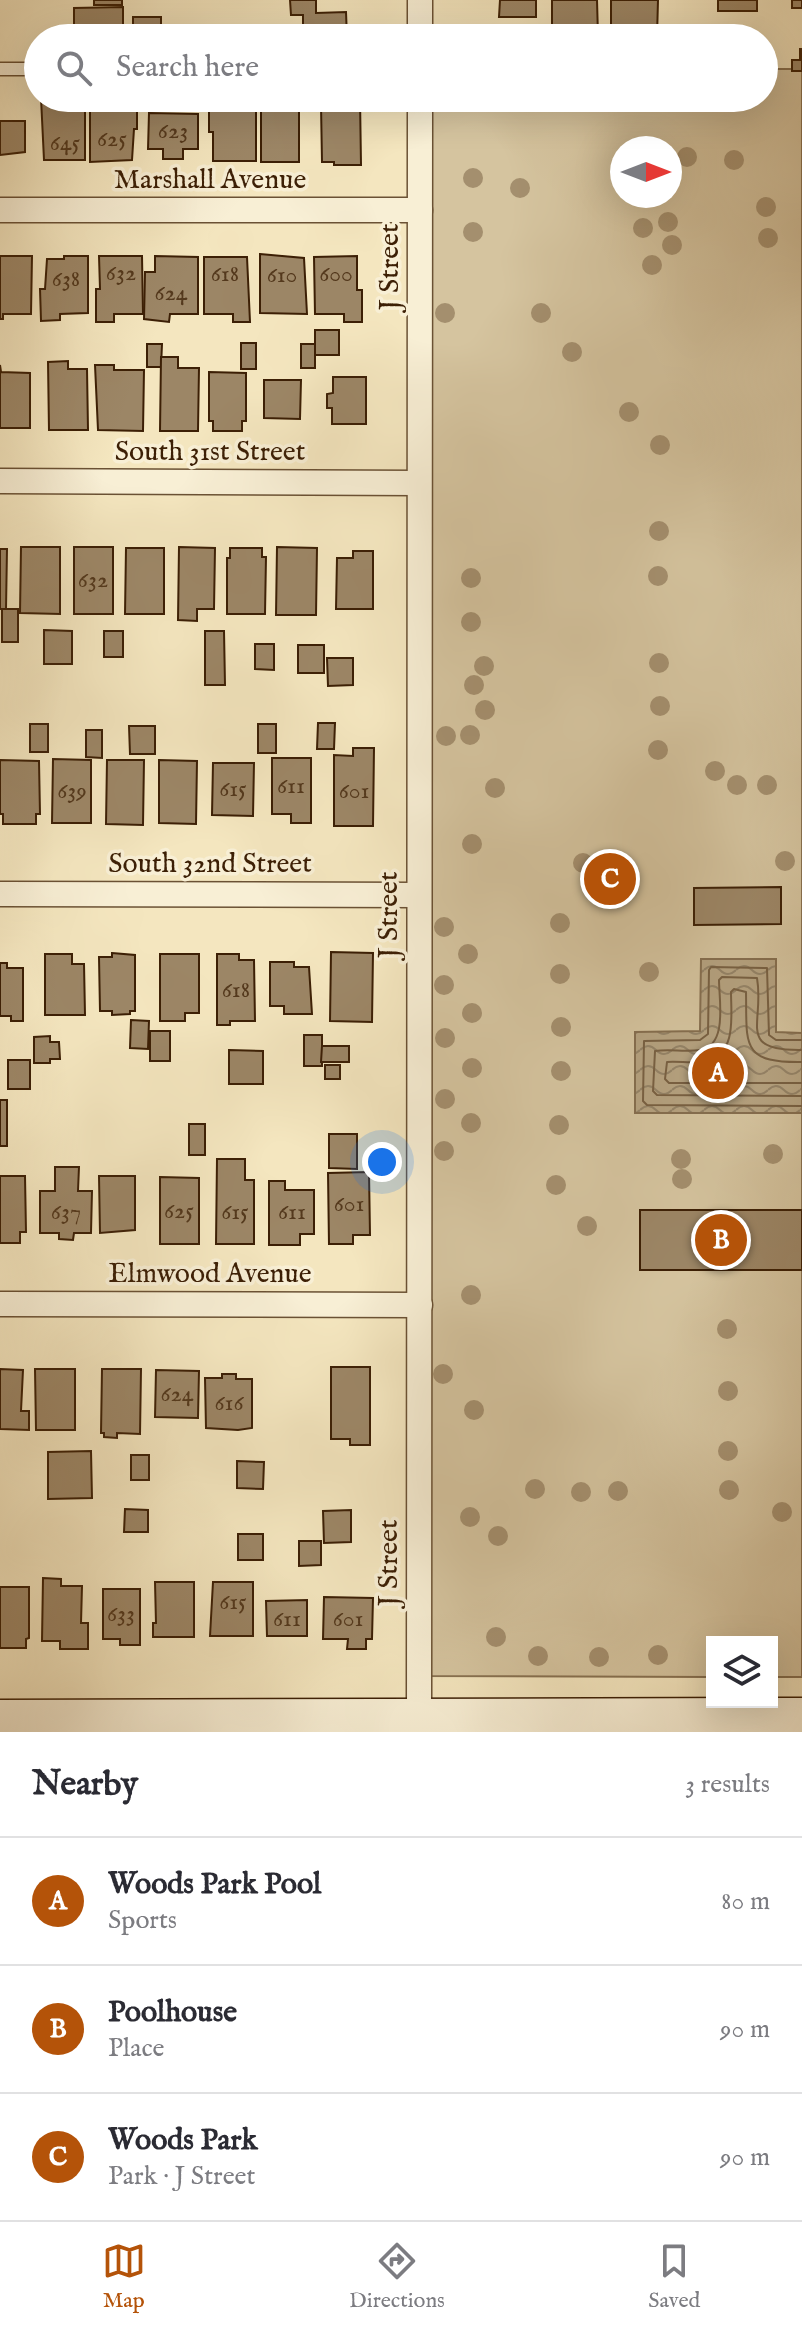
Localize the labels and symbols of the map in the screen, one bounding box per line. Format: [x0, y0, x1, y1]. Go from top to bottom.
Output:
house number: 623 [158, 116, 188, 147]
house number: 625 [97, 124, 127, 155]
house number: 645 [50, 128, 81, 159]
north arrow [610, 136, 682, 208]
street label: Marshall Avenue [114, 163, 306, 198]
street label: J Street [373, 223, 408, 314]
house number: 632 [106, 258, 136, 289]
house number: 618 [211, 259, 239, 290]
house number: 600 [319, 259, 353, 290]
house number: 610 [267, 260, 297, 291]
house number: 638 [52, 264, 80, 295]
house number: 624 [154, 278, 188, 309]
street label: South 31st Street [115, 435, 306, 470]
house number: 632 [78, 565, 108, 596]
house number: 611 [277, 771, 305, 802]
house number: 615 [219, 774, 247, 805]
house number: 639 [57, 776, 87, 807]
house number: 601 [339, 776, 369, 807]
street label: South 32nd Street [108, 847, 312, 882]
pin: C [584, 849, 636, 909]
street label: J Street [372, 871, 407, 962]
house number: 618 [222, 975, 250, 1006]
pin: A [692, 1043, 744, 1103]
your location [362, 1142, 402, 1182]
house number: 601 [334, 1189, 364, 1220]
house number: 625 [164, 1196, 194, 1227]
house number: 637 [51, 1197, 81, 1228]
house number: 615 [221, 1197, 249, 1228]
house number: 611 [278, 1197, 306, 1228]
pin: B [695, 1210, 747, 1270]
street label: Elmwood Avenue [108, 1257, 312, 1292]
house number: 624 [160, 1379, 194, 1410]
house number: 616 [214, 1388, 244, 1419]
street label: J Street [372, 1519, 407, 1610]
house number: 615 [219, 1587, 247, 1618]
house number: 633 [107, 1599, 135, 1630]
house number: 611 [273, 1604, 301, 1635]
house number: 601 [333, 1604, 363, 1635]

